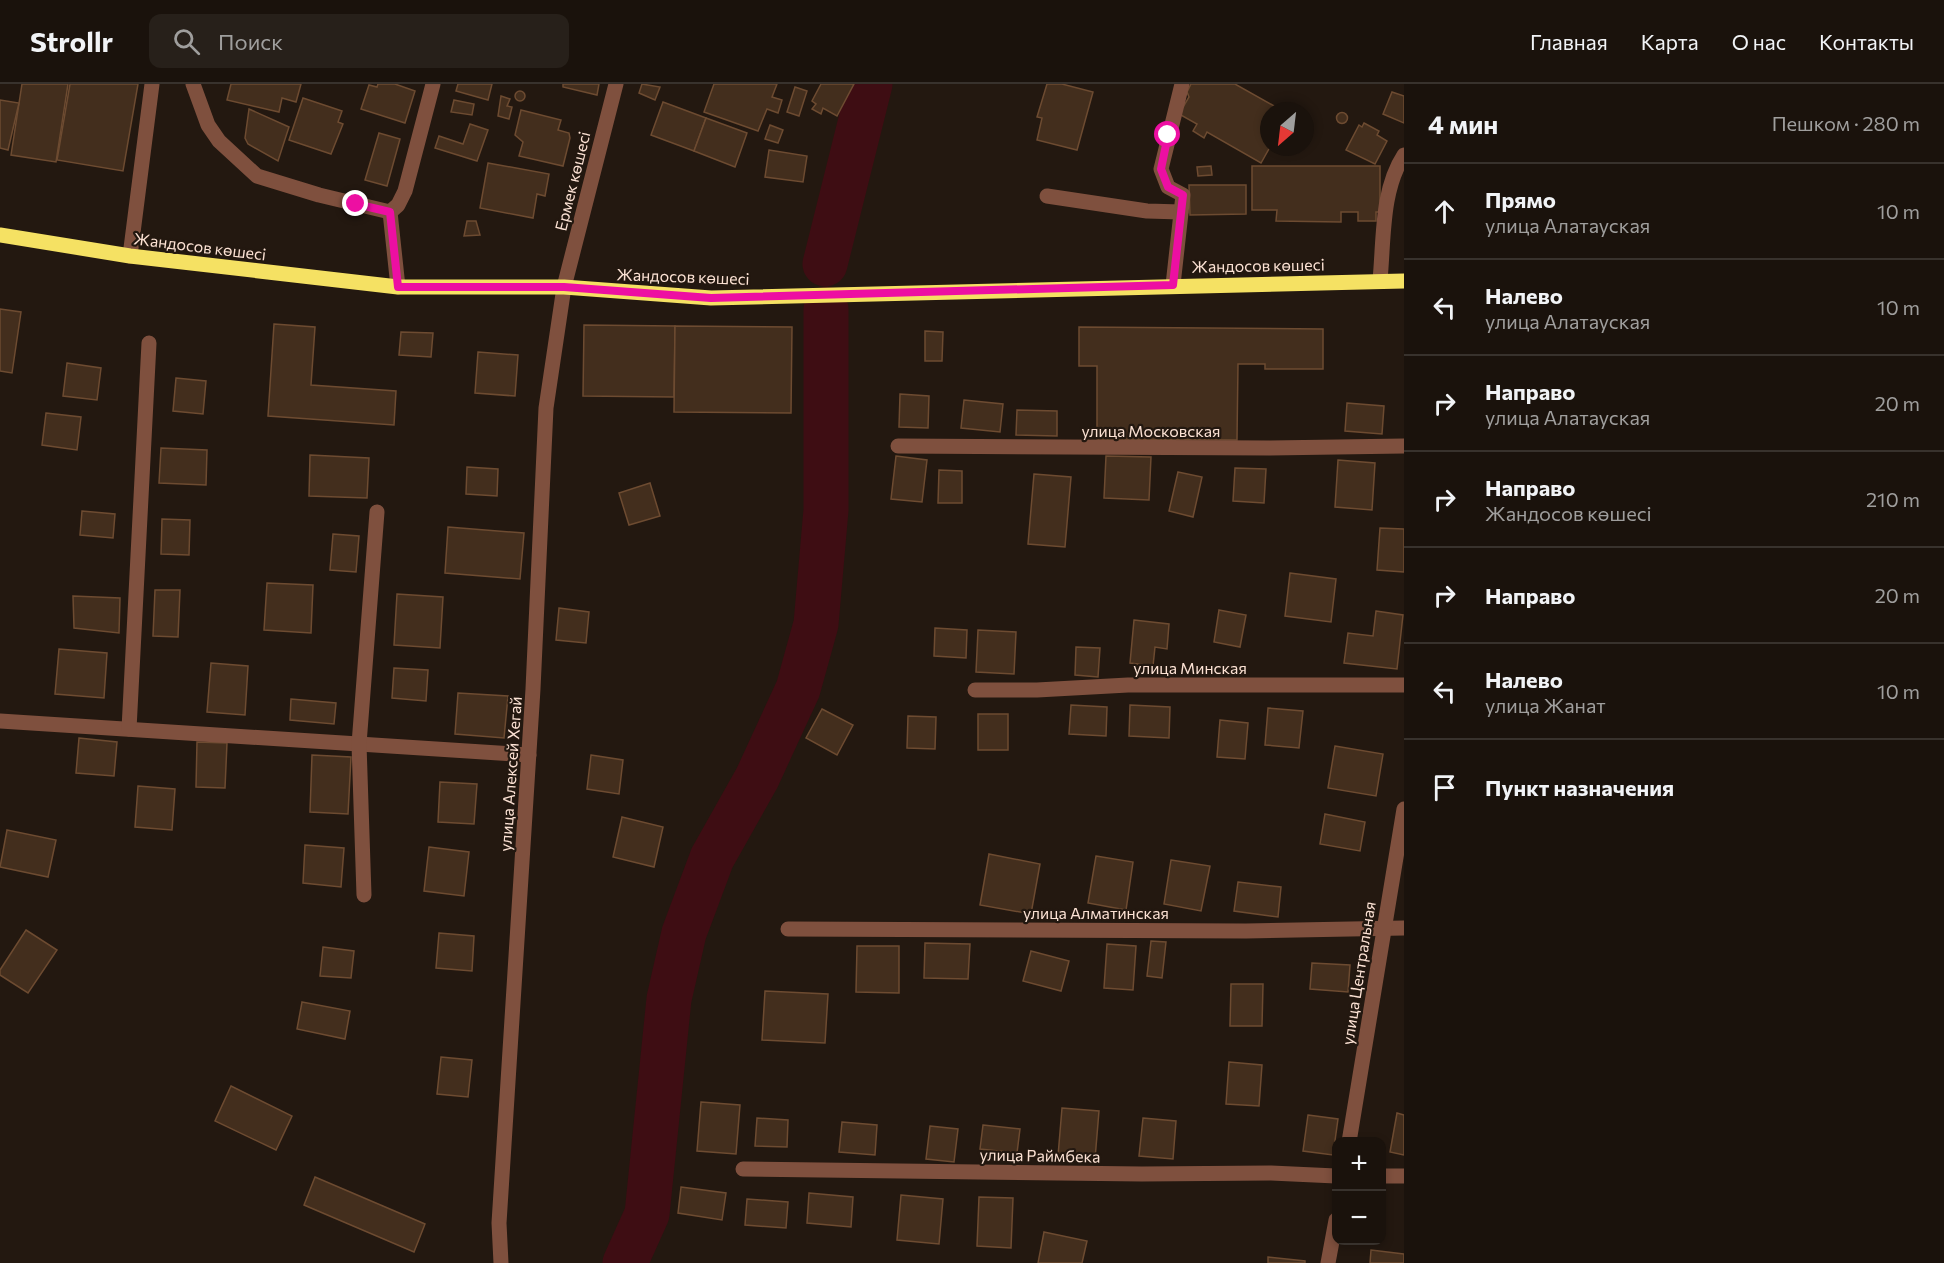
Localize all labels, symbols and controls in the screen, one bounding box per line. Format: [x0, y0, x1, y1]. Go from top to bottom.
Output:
search box [149, 14, 569, 68]
text: Strollr [30, 24, 113, 58]
icon: search [170, 25, 203, 58]
text: Поиск [218, 28, 283, 55]
text: Главная [1530, 29, 1608, 54]
text: Карта [1641, 29, 1699, 54]
text: О нас [1732, 29, 1786, 54]
text: Контакты [1819, 29, 1914, 54]
north arrow [1260, 102, 1314, 156]
text: 4 мин [1428, 108, 1498, 139]
text: Пешком · 280 m [1772, 111, 1920, 135]
route start [1154, 121, 1180, 147]
street label: Ермек көшесі [550, 129, 594, 233]
text: Прямо [1485, 186, 1556, 213]
route end [342, 190, 368, 216]
icon: ahead [1428, 195, 1461, 228]
text: 10 m [1877, 199, 1920, 223]
text: улица Алатауская [1485, 213, 1650, 237]
street label: Жандосов көшесі [133, 228, 267, 264]
street label: Жандосов көшесі [1191, 254, 1325, 276]
street label: Жандосов көшесі [616, 264, 750, 288]
text: Налево [1485, 282, 1563, 309]
icon: left [1428, 291, 1461, 324]
text: 10 m [1877, 295, 1920, 319]
text: улица Алатауская [1485, 309, 1650, 333]
text: Направо [1485, 378, 1575, 405]
icon: right [1428, 387, 1461, 420]
text: 20 m [1875, 391, 1920, 415]
text: улица Алатауская [1485, 405, 1650, 429]
street label: улица Московская [1082, 421, 1221, 440]
text: Направо [1485, 474, 1575, 501]
icon: right [1428, 483, 1461, 516]
text: 210 m [1866, 487, 1920, 511]
text: Жандосов көшесі [1485, 501, 1652, 525]
icon: right [1428, 579, 1461, 612]
text: Направо [1485, 582, 1575, 609]
text: 20 m [1875, 583, 1920, 607]
street label: улица Минская [1133, 658, 1247, 677]
text: Налево [1485, 666, 1563, 693]
icon: left [1428, 675, 1461, 708]
text: 10 m [1877, 679, 1920, 703]
text: улица Жанат [1485, 693, 1606, 717]
street label: улица Алексей Хегай [495, 696, 525, 852]
icon: arrive [1428, 771, 1461, 804]
text: Пункт назначения [1485, 774, 1674, 801]
street label: улица Центральная [1337, 900, 1379, 1046]
street label: улица Алматинская [1023, 903, 1169, 922]
map controls [1332, 1137, 1386, 1245]
button: + [1332, 1137, 1386, 1191]
street label: улица Раймбека [979, 1144, 1101, 1166]
button: − [1332, 1191, 1386, 1245]

